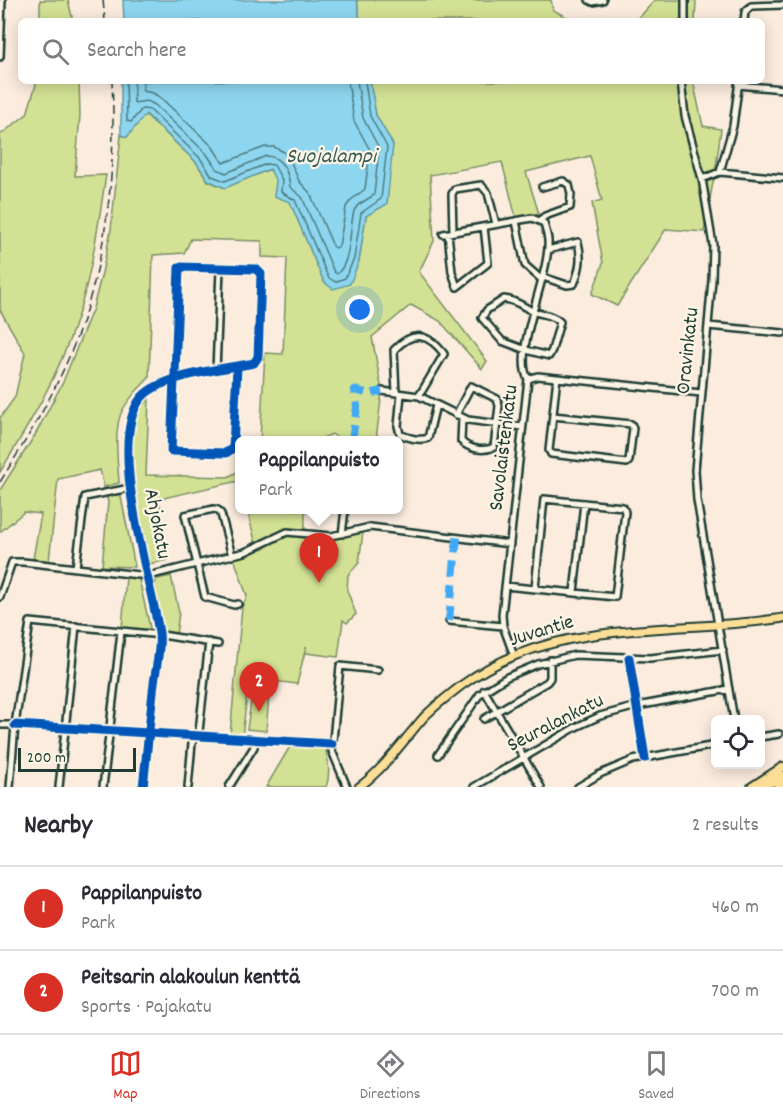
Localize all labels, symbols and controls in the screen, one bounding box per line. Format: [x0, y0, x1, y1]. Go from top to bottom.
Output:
search box [18, 18, 765, 84]
icon: search [39, 35, 72, 68]
text: Search here [87, 36, 186, 67]
water label: Suojalampi [286, 142, 379, 173]
your location [345, 295, 374, 324]
street label: Oravinkatu [670, 306, 708, 396]
street label: Savolaistenkatu [482, 383, 528, 513]
popup [235, 436, 403, 514]
text: Pappilanpuisto [258, 446, 380, 477]
text: Park [258, 477, 293, 505]
street label: Ahjokatu [134, 486, 178, 562]
pin: 1 [300, 534, 338, 583]
street label: Juvantie [506, 608, 578, 656]
pin: 2 [240, 662, 278, 712]
street label: Seuralankatu [502, 687, 610, 761]
map controls [711, 715, 765, 769]
button: locate [711, 715, 765, 769]
scale bar [18, 745, 136, 772]
text: 200 m [27, 747, 66, 770]
text: Nearby [24, 808, 92, 845]
text: 2 results [692, 812, 759, 840]
text: Pappilanpuisto [81, 879, 202, 910]
text: 1 [41, 894, 46, 922]
text: 460 m [712, 894, 759, 922]
text: Park [81, 910, 115, 938]
text: Peitsarin alakoulun kenttä [81, 963, 300, 994]
text: 2 [39, 978, 48, 1006]
text: 700 m [711, 978, 759, 1006]
text: Sports · Pajakatu [81, 994, 212, 1022]
tab: Map [109, 1047, 142, 1106]
tab: Directions [360, 1047, 420, 1106]
tab: Saved [638, 1047, 674, 1106]

